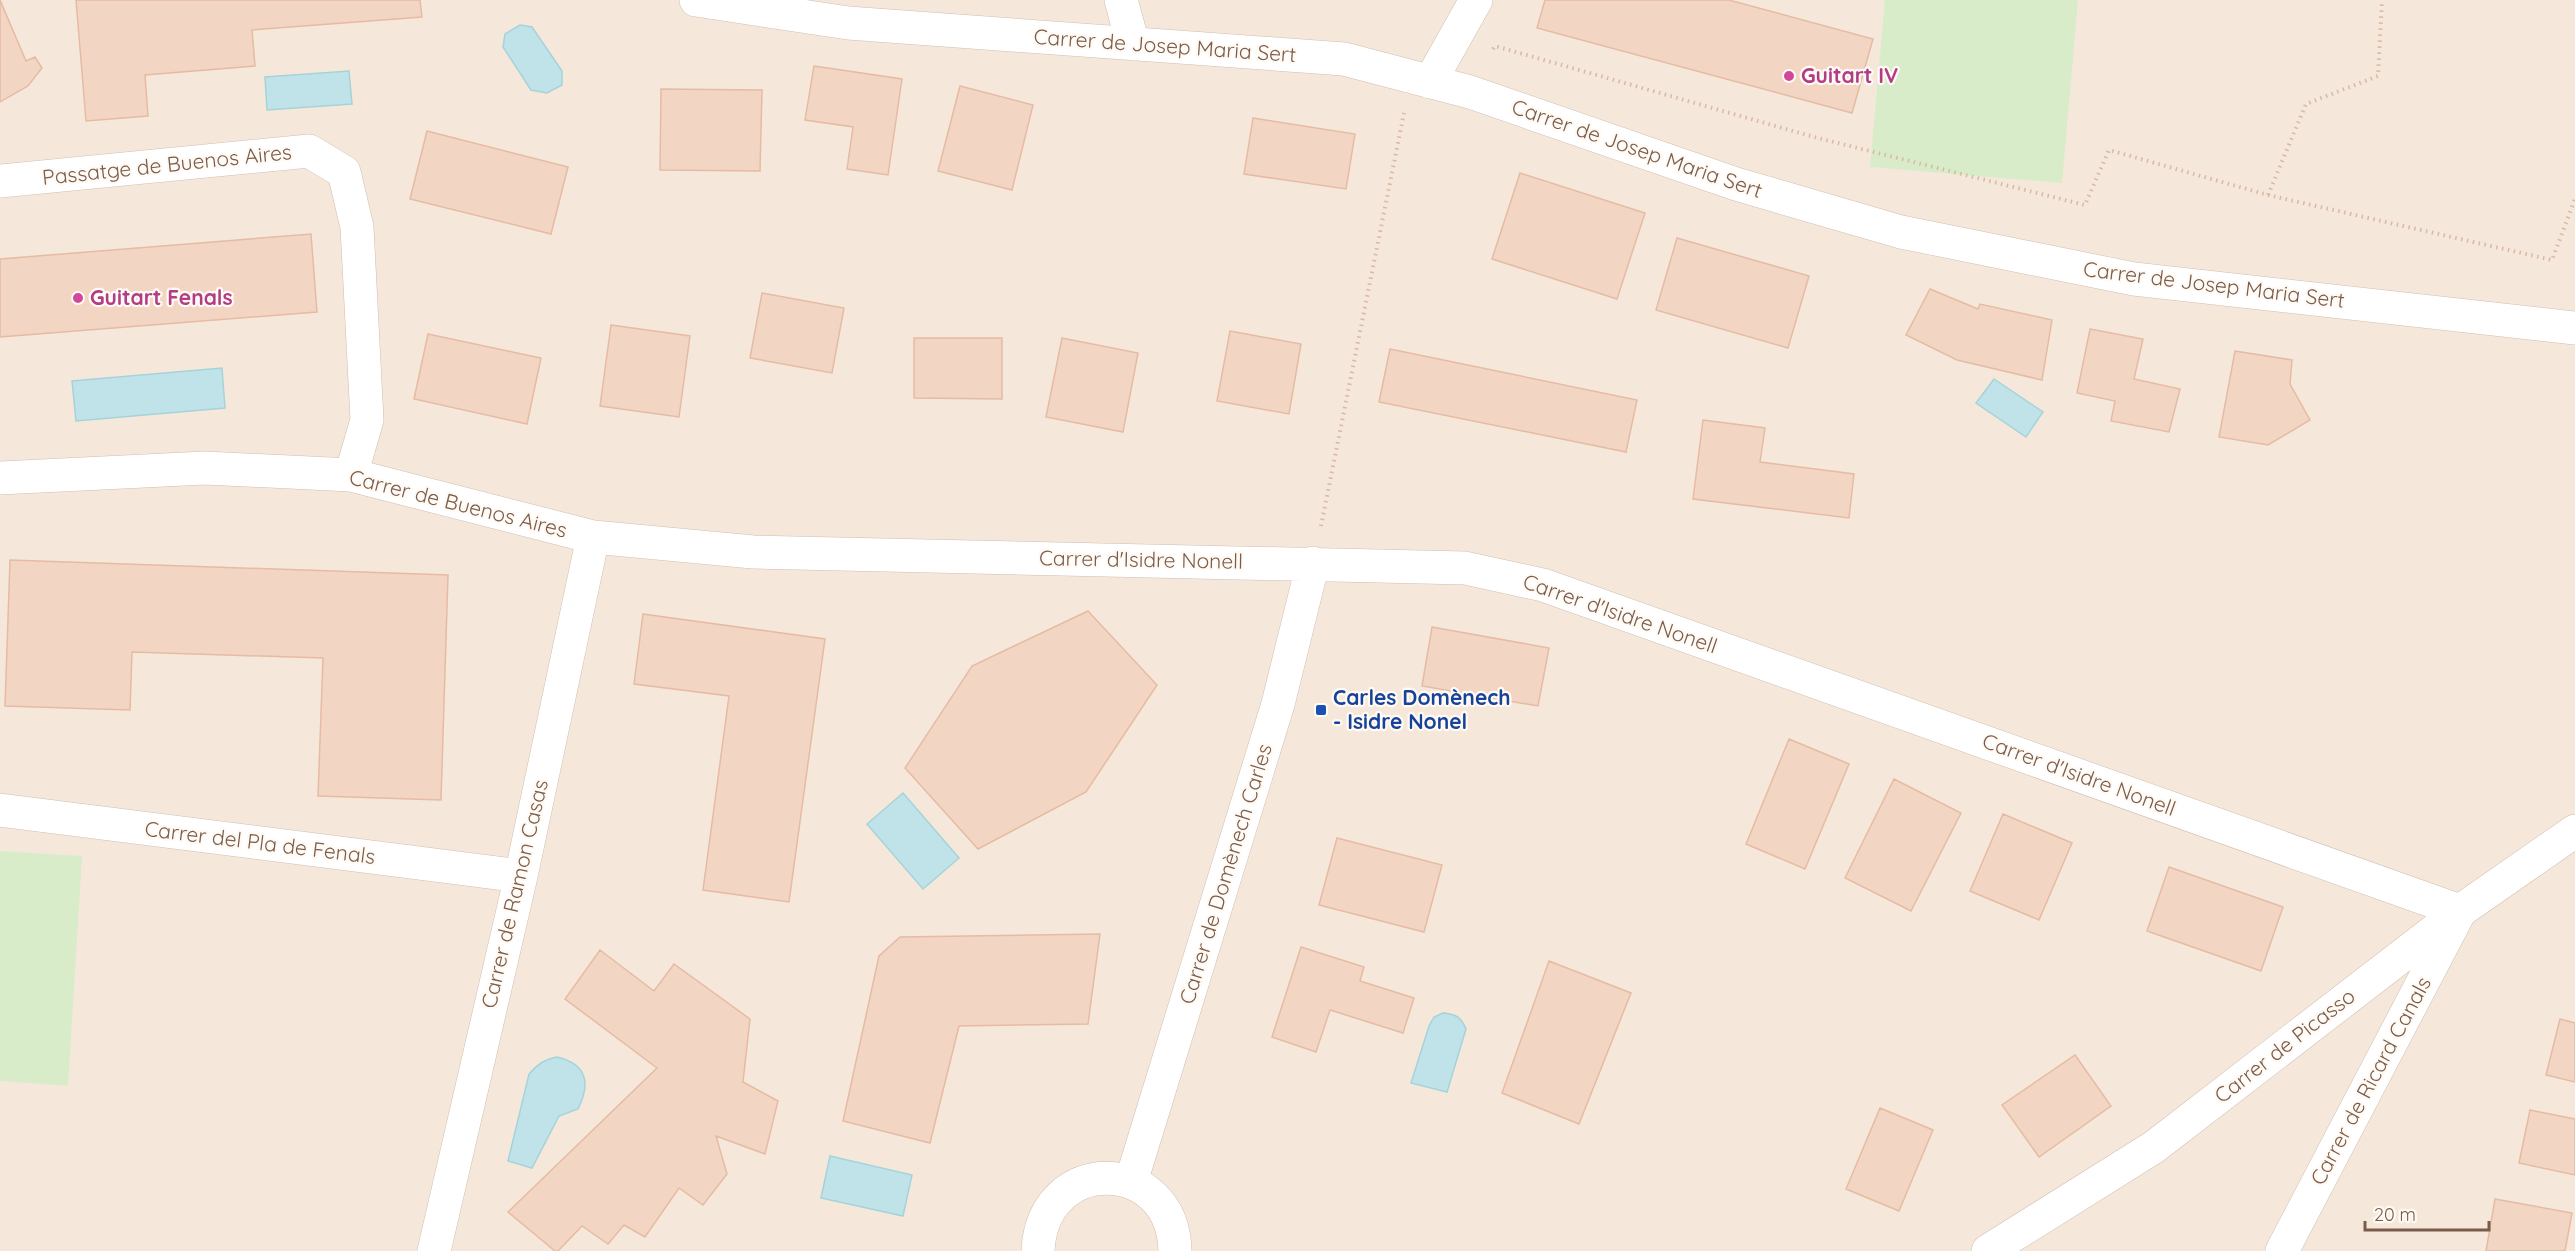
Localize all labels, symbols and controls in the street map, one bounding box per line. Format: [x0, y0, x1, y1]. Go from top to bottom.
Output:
street label: Carrer de Josep Maria Sert [1033, 23, 1297, 67]
place label: Guitart IV [1801, 62, 1898, 88]
marker: Guitart IV [1782, 69, 1796, 83]
street label: Carrer de Josep Maria Sert [1509, 93, 1766, 203]
street label: Passatge de Buenos Aires [41, 138, 293, 190]
street label: Carrer de Josep Maria Sert [2082, 255, 2346, 313]
place label: Guitart Fenals [90, 284, 233, 310]
marker: Guitart Fenals [71, 291, 85, 305]
street label: Carrer de Buenos Aires [347, 463, 570, 543]
street label: Carrer d'Isidre Nonell [1039, 544, 1243, 574]
street label: Carrer d'Isidre Nonell [1520, 568, 1721, 659]
place label: Carles Domènech - Isidre Nonel [1333, 684, 1511, 734]
marker: Carles Domènech - Isidre Nonel [1314, 703, 1328, 717]
street label: Carrer d'Isidre Nonell [1979, 727, 2180, 821]
street label: Carrer de Domènech Carles [1173, 741, 1277, 1007]
street label: Carrer de Ramon Casas [475, 777, 553, 1011]
street label: Carrer del Pla de Fenals [143, 815, 377, 869]
street label: Carrer de Ricard Canals [2304, 972, 2436, 1189]
street label: Carrer de Picasso [2209, 982, 2360, 1108]
scale bar [2365, 1194, 2490, 1232]
text: 20 m [2374, 1203, 2416, 1226]

